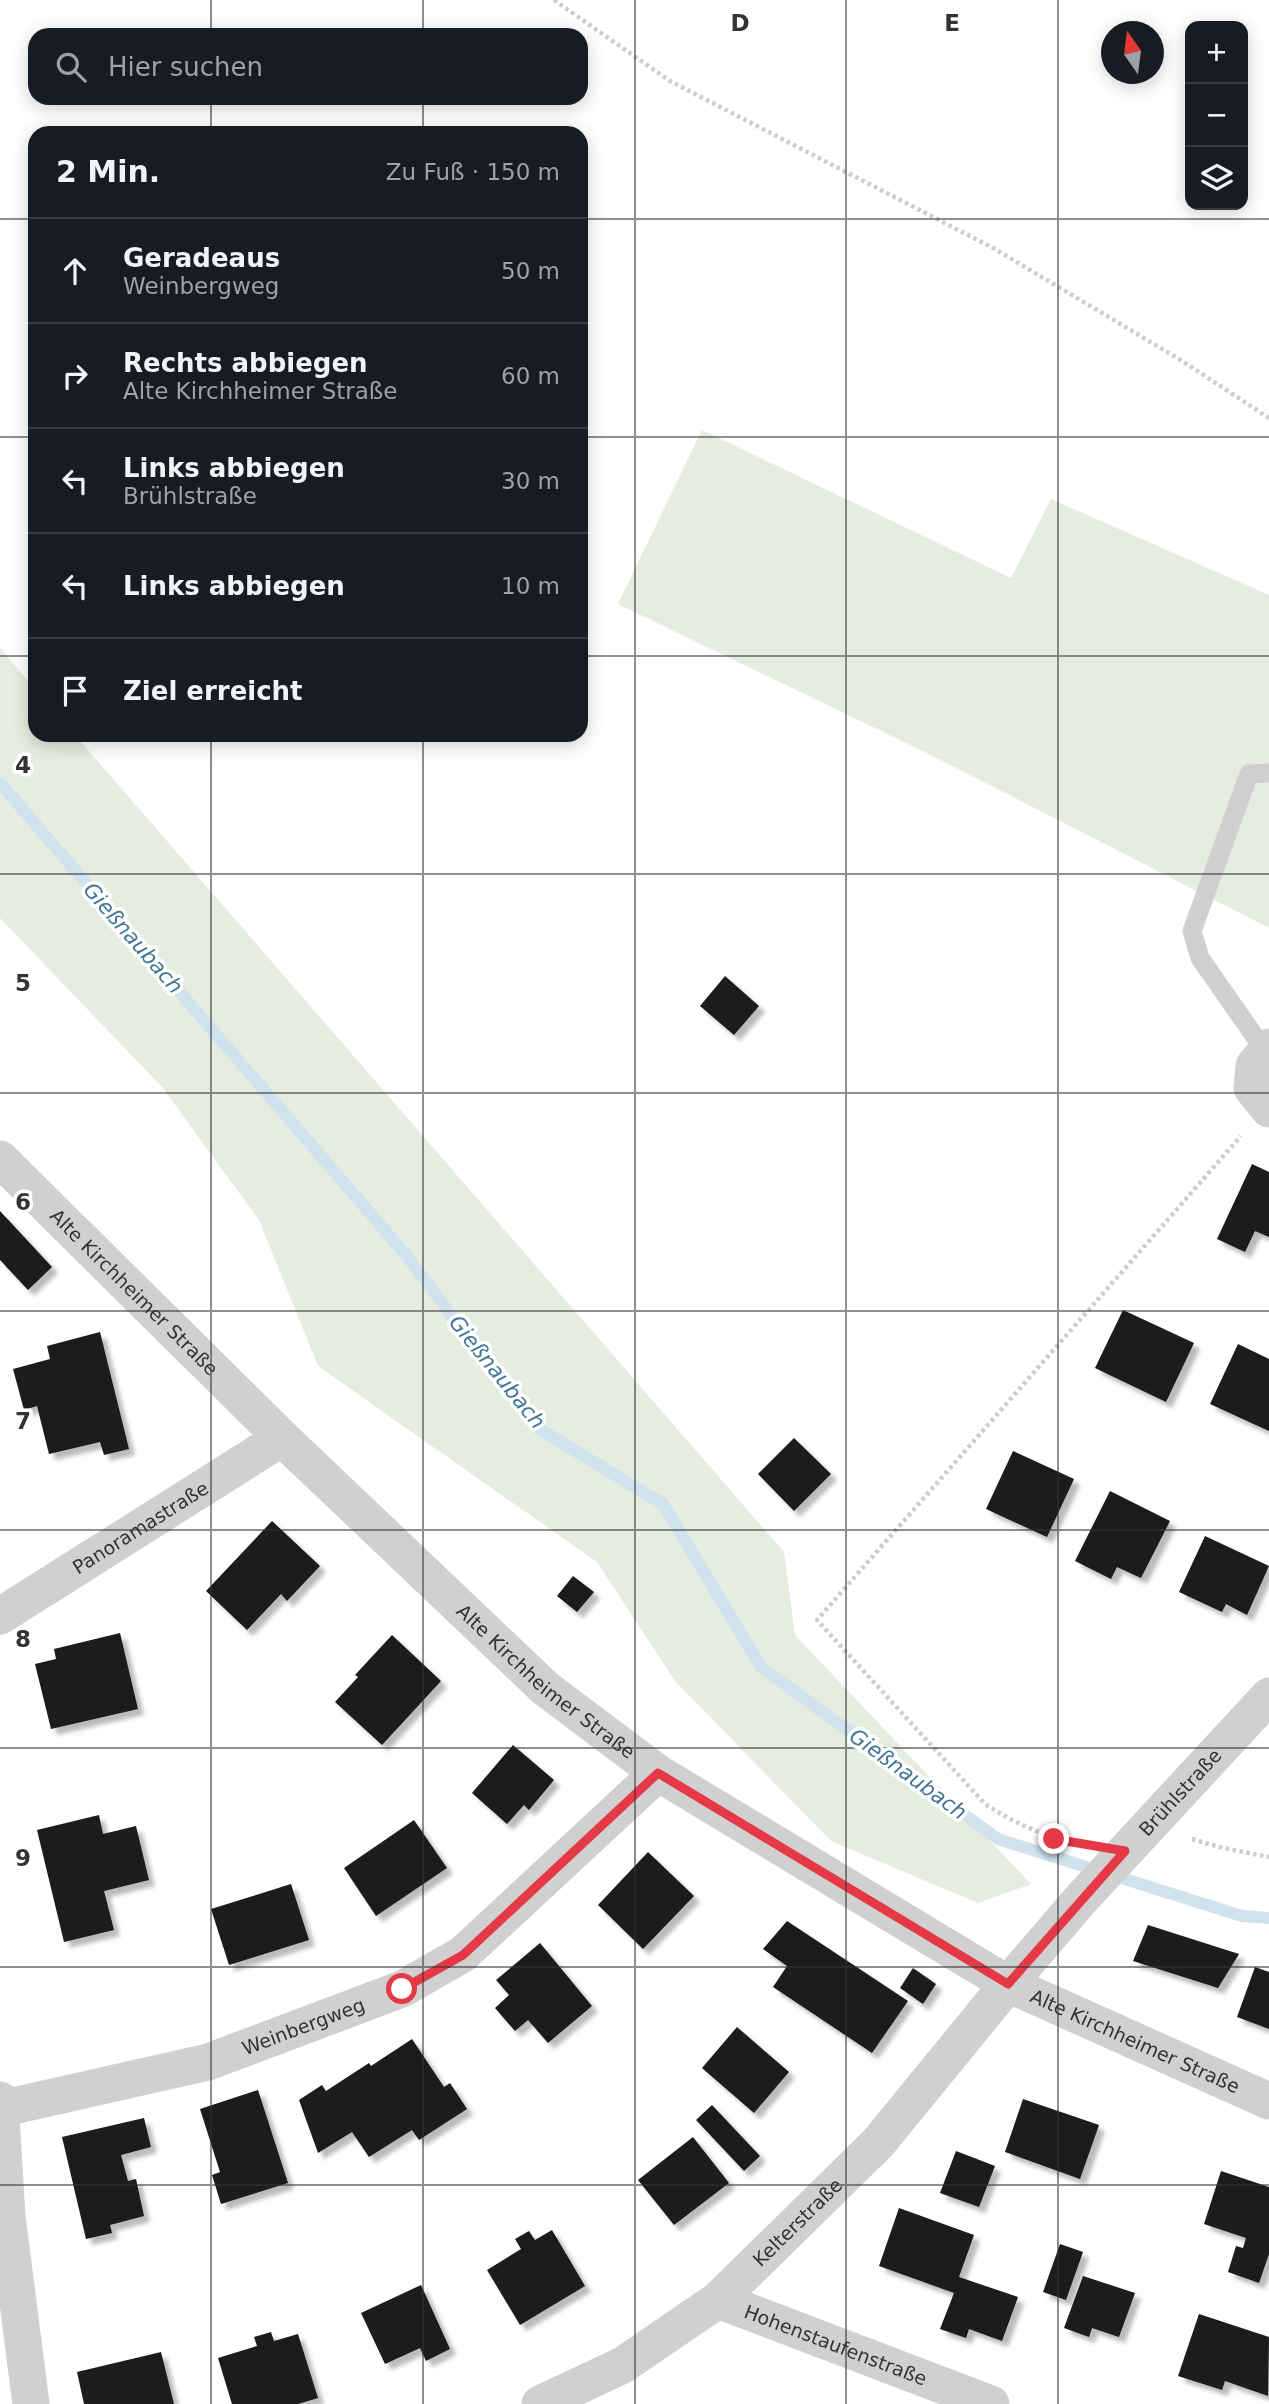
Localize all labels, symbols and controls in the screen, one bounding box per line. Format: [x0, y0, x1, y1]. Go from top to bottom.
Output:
text: D [730, 10, 750, 36]
text: E [944, 10, 960, 36]
north arrow [1101, 21, 1164, 84]
map controls [1185, 21, 1248, 210]
button: + [1185, 21, 1248, 84]
search box [28, 28, 588, 105]
icon: search [52, 48, 90, 86]
text: Hier suchen [108, 52, 263, 82]
button: − [1185, 84, 1248, 147]
button: layers [1185, 147, 1248, 210]
text: 2 Min. [56, 154, 160, 189]
text: Zu Fuß · 150 m [386, 159, 560, 185]
text: Geradeaus [123, 243, 280, 273]
icon: ahead [56, 252, 94, 290]
text: 50 m [501, 258, 560, 284]
text: Weinbergweg [123, 273, 279, 299]
text: Rechts abbiegen [123, 348, 368, 378]
icon: right [56, 357, 94, 395]
text: 60 m [501, 363, 560, 389]
text: Alte Kirchheimer Straße [123, 378, 398, 404]
text: Links abbiegen [123, 453, 345, 483]
icon: left [56, 462, 94, 500]
text: 30 m [501, 468, 560, 494]
text: Brühlstraße [123, 483, 257, 509]
icon: left [56, 567, 94, 605]
text: Links abbiegen [123, 571, 345, 601]
text: 10 m [501, 573, 560, 599]
icon: arrive [56, 672, 94, 710]
text: Ziel erreicht [123, 676, 303, 706]
text: 4 [15, 752, 31, 778]
water label: Gießnaubach [78, 878, 188, 998]
text: 5 [15, 970, 31, 996]
text: 6 [15, 1189, 31, 1215]
street label: Alte Kirchheimer Straße [46, 1204, 223, 1380]
water label: Gießnaubach [444, 1311, 550, 1433]
text: 7 [15, 1408, 31, 1434]
street label: Panoramastraße [69, 1476, 212, 1578]
street label: Alte Kirchheimer Straße [453, 1599, 639, 1763]
text: 8 [15, 1626, 31, 1652]
water label: Gießnaubach [845, 1724, 971, 1824]
street label: Brühlstraße [1134, 1744, 1226, 1840]
route end [1038, 1823, 1069, 1854]
text: 9 [15, 1845, 31, 1871]
route start [386, 1973, 417, 2004]
street label: Alte Kirchheimer Straße [1027, 1985, 1243, 2097]
street label: Weinbergweg [239, 1993, 368, 2059]
street label: Kelterstraße [748, 2174, 846, 2271]
street label: Hohenstaufenstraße [741, 2300, 930, 2390]

